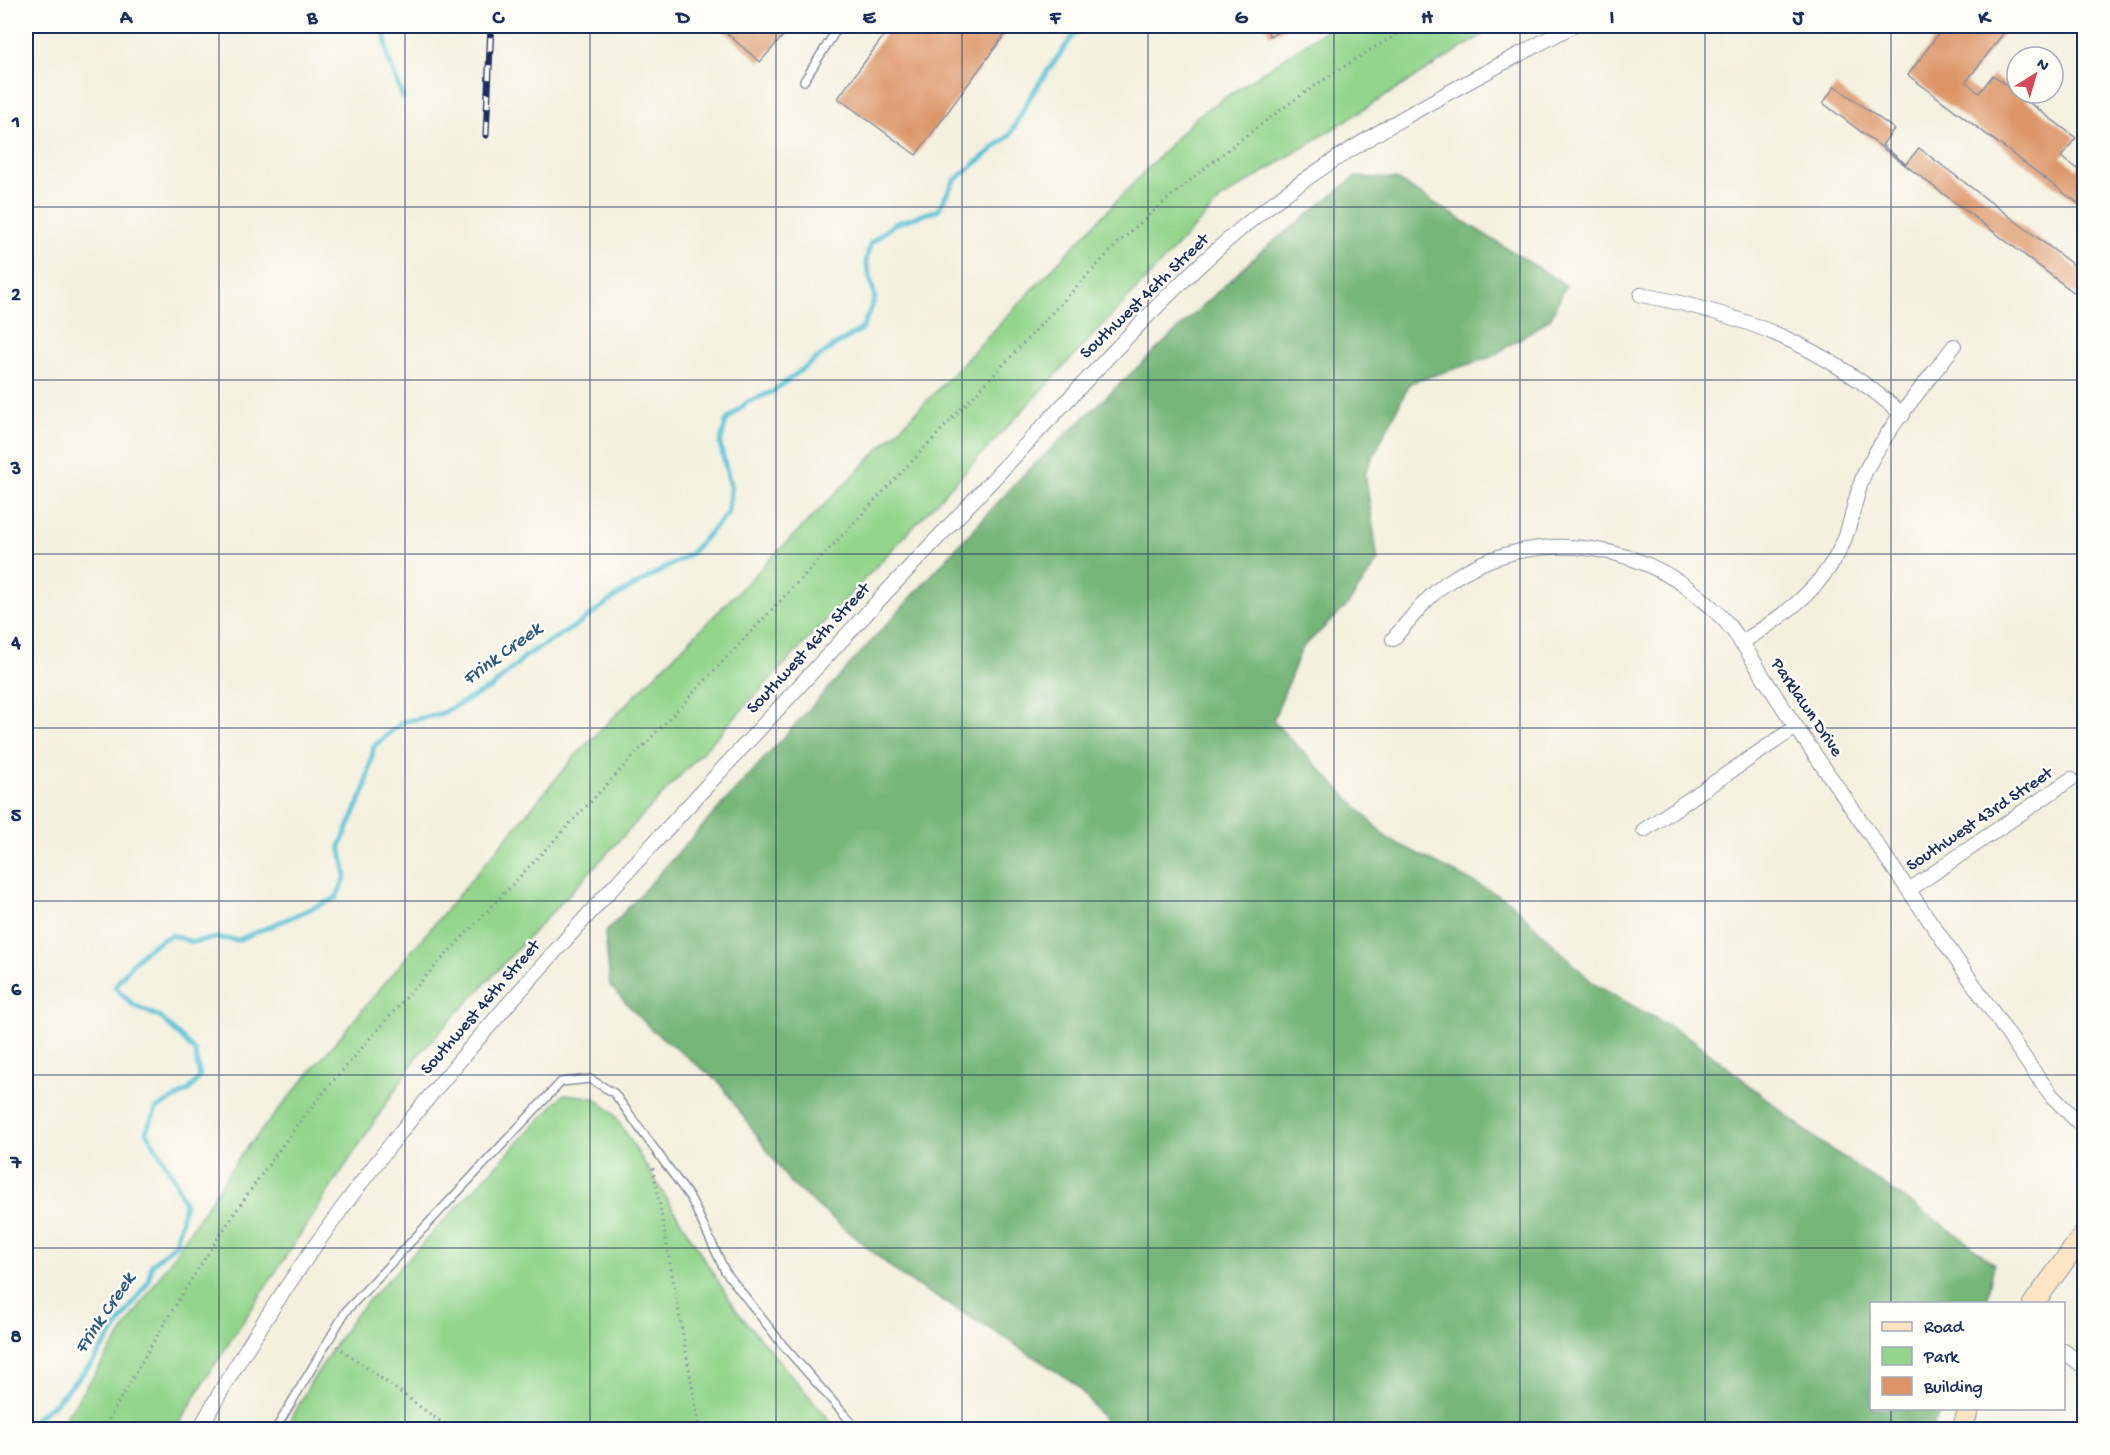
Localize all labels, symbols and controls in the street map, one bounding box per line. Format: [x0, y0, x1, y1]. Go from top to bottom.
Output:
text: A [119, 8, 134, 31]
text: B [306, 8, 318, 31]
text: C [492, 8, 506, 31]
text: D [674, 8, 690, 31]
text: E [863, 8, 877, 31]
text: F [1049, 8, 1062, 31]
text: G [1235, 8, 1249, 31]
text: H [1421, 8, 1433, 31]
text: I [1610, 8, 1615, 31]
text: J [1792, 8, 1805, 31]
text: K [1977, 8, 1992, 31]
north arrow [2005, 45, 2065, 105]
text: N [2032, 55, 2052, 77]
text: 1 [11, 112, 20, 135]
street label: Southwest 46th Street [1076, 229, 1215, 364]
text: 2 [11, 285, 21, 308]
text: 3 [10, 459, 21, 482]
street label: Southwest 46th Street [743, 578, 876, 719]
water label: Frink Creek [459, 617, 549, 691]
text: 4 [10, 633, 21, 656]
street label: Parklawn Drive [1765, 654, 1847, 762]
street label: Southwest 43rd Street [1903, 762, 2058, 877]
text: 5 [11, 806, 22, 829]
street label: Southwest 46th Street [417, 935, 546, 1080]
text: 6 [11, 980, 22, 1003]
text: 7 [10, 1153, 23, 1176]
water label: Frink Creek [71, 1268, 143, 1359]
legend [1870, 1302, 2065, 1410]
text: Road [1924, 1318, 1965, 1339]
text: 8 [11, 1327, 22, 1350]
text: Park [1923, 1348, 1960, 1369]
text: Building [1923, 1378, 1983, 1399]

